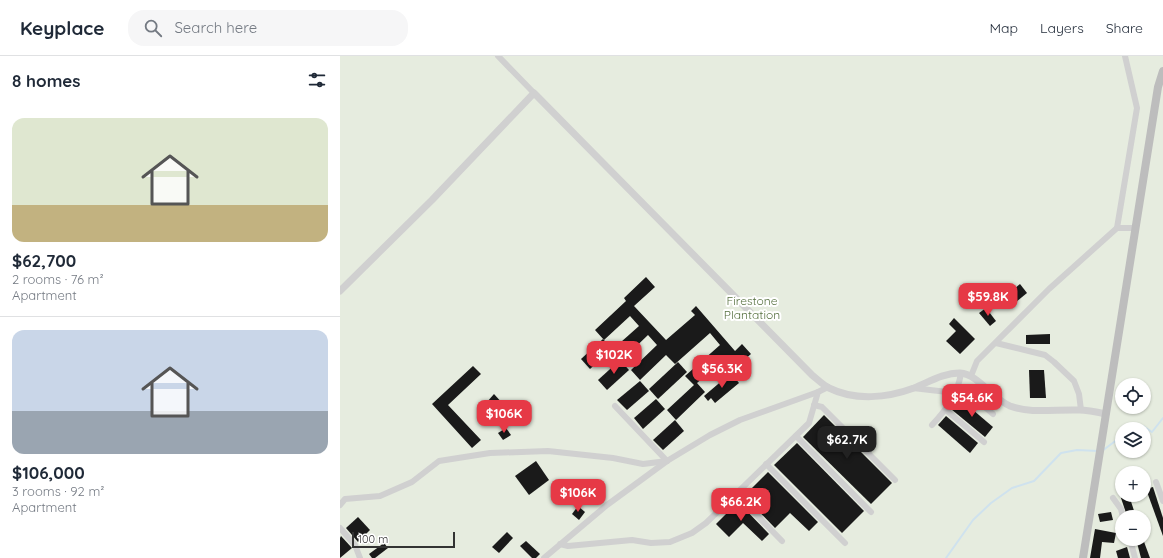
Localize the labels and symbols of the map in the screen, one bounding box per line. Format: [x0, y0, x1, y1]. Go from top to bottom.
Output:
pin: $59.8K [955, 283, 1021, 317]
park label: Firestone Plantation [724, 293, 780, 322]
pin: $102K [586, 341, 642, 375]
pin: $56.3K [689, 355, 755, 389]
pin: $54.6K [939, 384, 1005, 418]
pin: $106K [476, 400, 532, 434]
pin: $62.7K [814, 426, 880, 460]
pin: $106K [550, 479, 606, 513]
pin: $66.2K [708, 488, 774, 522]
scale bar [352, 530, 455, 549]

